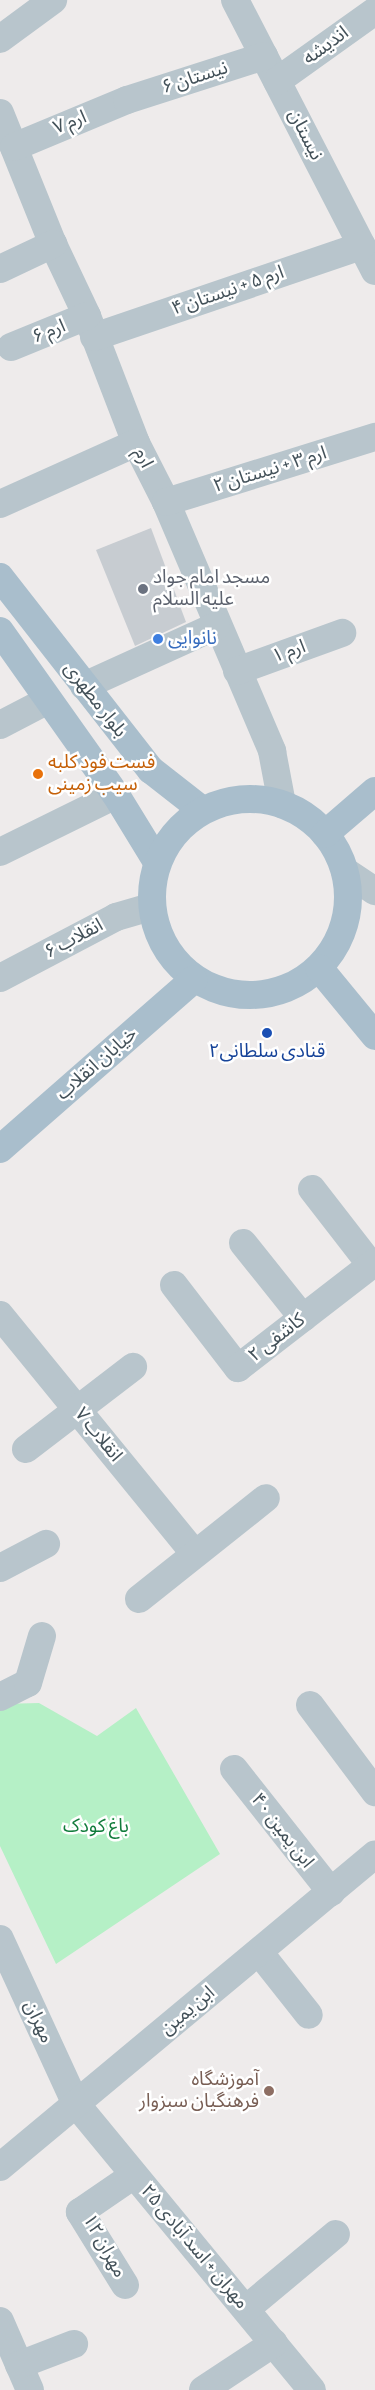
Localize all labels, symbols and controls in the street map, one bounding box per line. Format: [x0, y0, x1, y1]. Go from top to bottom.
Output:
street label: اندیشه [299, 22, 353, 70]
street label: نیستان ۶ [159, 57, 231, 99]
street label: ارم ۷ [50, 106, 90, 140]
street label: نیستان [283, 106, 327, 164]
street label: ارم ۵ + نیستان ۴ [169, 261, 287, 321]
street label: ارم ۶ [29, 315, 69, 349]
street label: ارم ۳ + نیستان ۲ [211, 442, 329, 498]
street label: ارم [128, 444, 158, 472]
place label: مسجد امام جواد علیه السلام [153, 567, 270, 611]
marker: مسجد امام جواد علیه السلام [137, 583, 149, 595]
place label: نانوایی [168, 628, 217, 650]
marker: نانوایی [152, 633, 164, 645]
street label: ارم ۱ [269, 636, 309, 668]
street label: بلوار مطهری [59, 658, 131, 742]
place label: فست فود کلبه سیب زمینی [48, 752, 155, 796]
marker: فست فود کلبه سیب زمینی [32, 768, 44, 780]
street label: انقلاب ۶ [41, 914, 107, 964]
street label: خیابان انقلاب [52, 1023, 142, 1105]
marker: قنادی سلطانی۲ [261, 1027, 273, 1039]
place label: قنادی سلطانی۲ [209, 1041, 325, 1063]
street label: کاشفی ۲ [244, 1309, 310, 1367]
street label: انقلاب ۷ [69, 1403, 127, 1467]
street label: ابن یمین ۴۰ [246, 1789, 318, 1873]
park label: باغ کودک [63, 1816, 129, 1838]
street label: ابن یمین [156, 1982, 220, 2040]
street label: مهران [18, 1997, 58, 2047]
place label: آموزشگاه فرهنگیان سبزوار [139, 2069, 259, 2113]
marker: آموزشگاه فرهنگیان سبزوار [263, 2085, 275, 2097]
street label: مهران + اسد آبادی ۲۵ [135, 2180, 253, 2314]
street label: مهران ۱۲ [77, 2210, 131, 2282]

